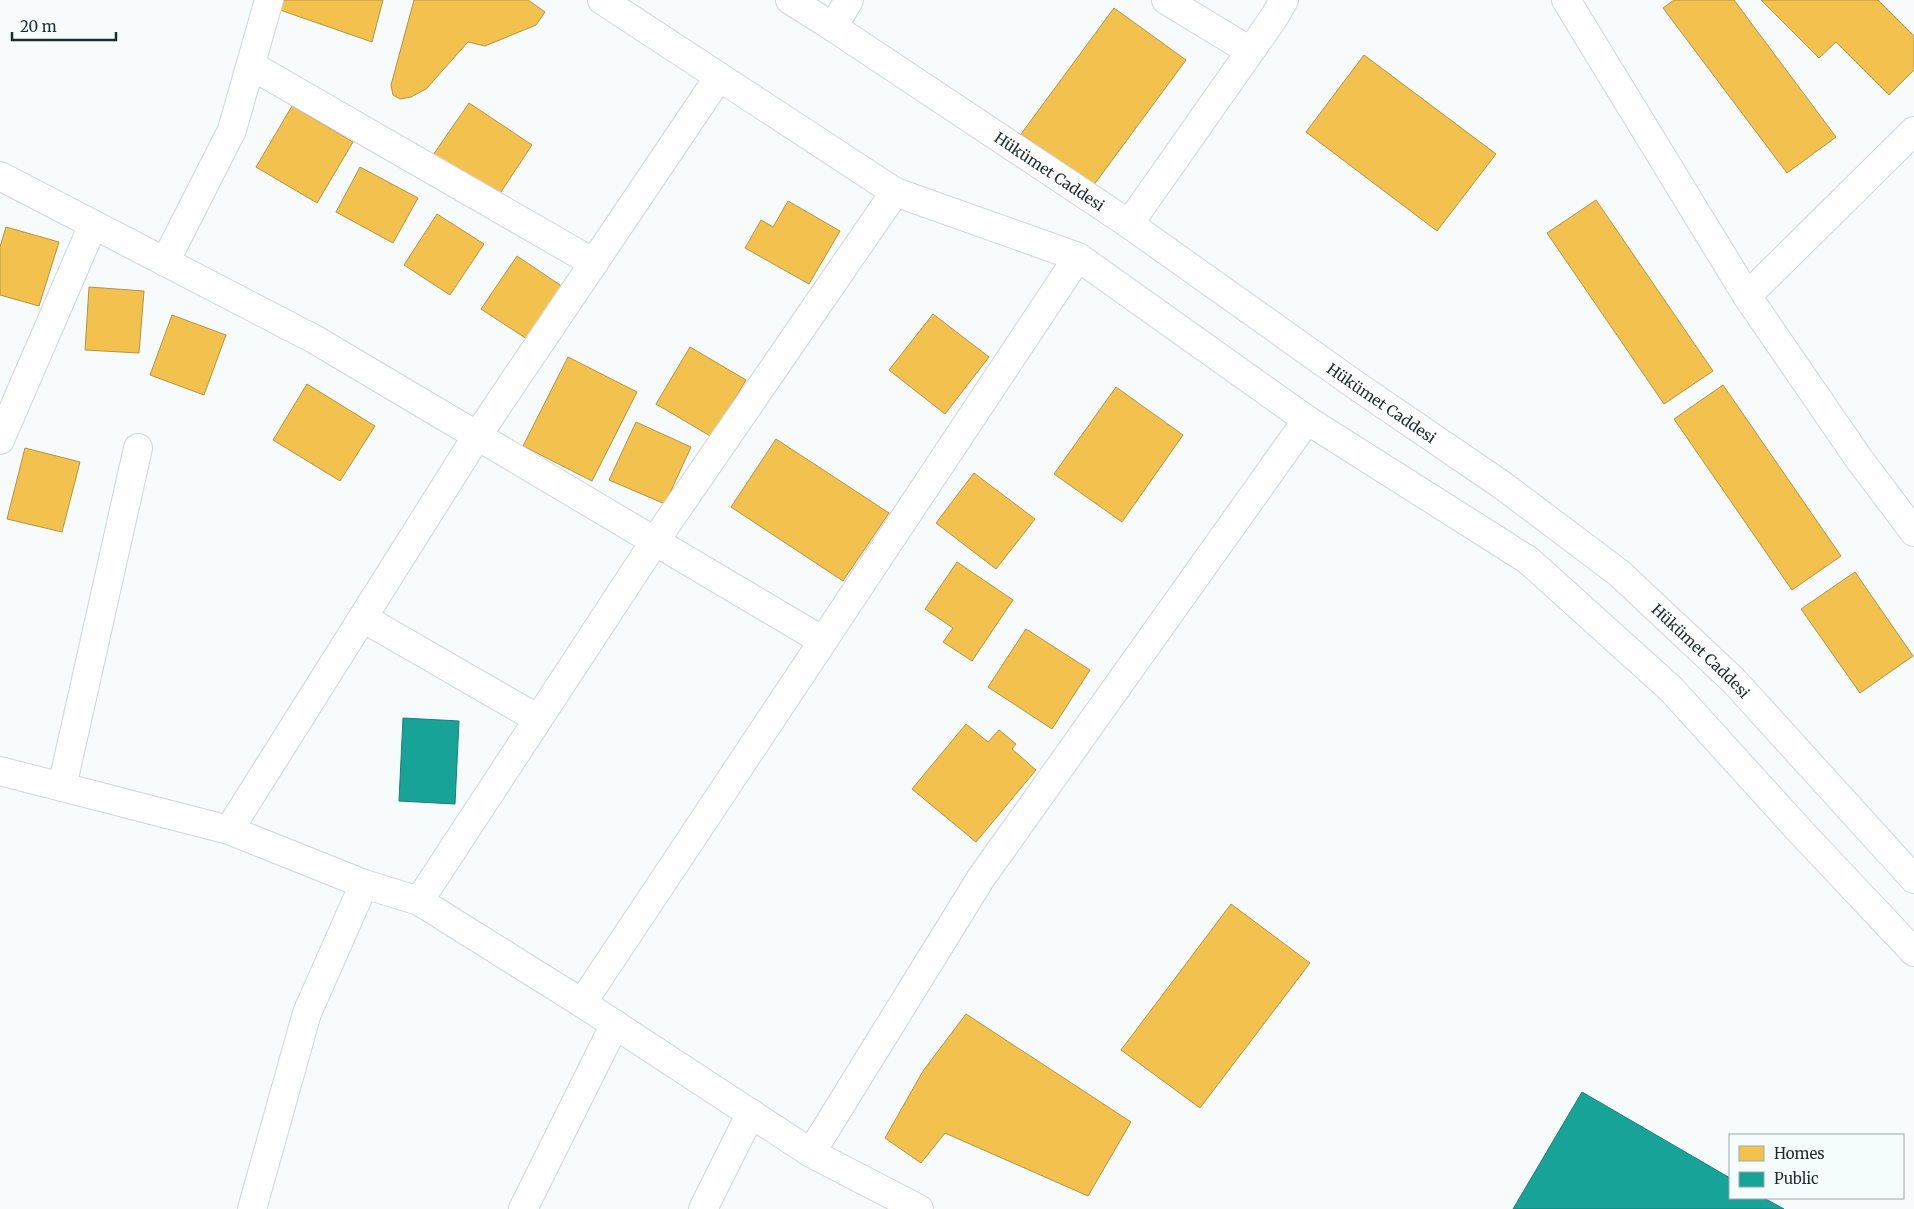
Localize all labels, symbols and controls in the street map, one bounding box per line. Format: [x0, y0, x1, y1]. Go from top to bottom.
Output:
scale bar [12, 10, 116, 42]
text: 20 m [20, 17, 57, 36]
street label: Hükümet Caddesi [991, 128, 1108, 215]
street label: Hükümet Caddesi [1324, 359, 1440, 447]
street label: Hükümet Caddesi [1648, 599, 1754, 702]
legend [1729, 1134, 1904, 1199]
text: Homes [1774, 1144, 1825, 1163]
text: Public [1774, 1169, 1819, 1188]

